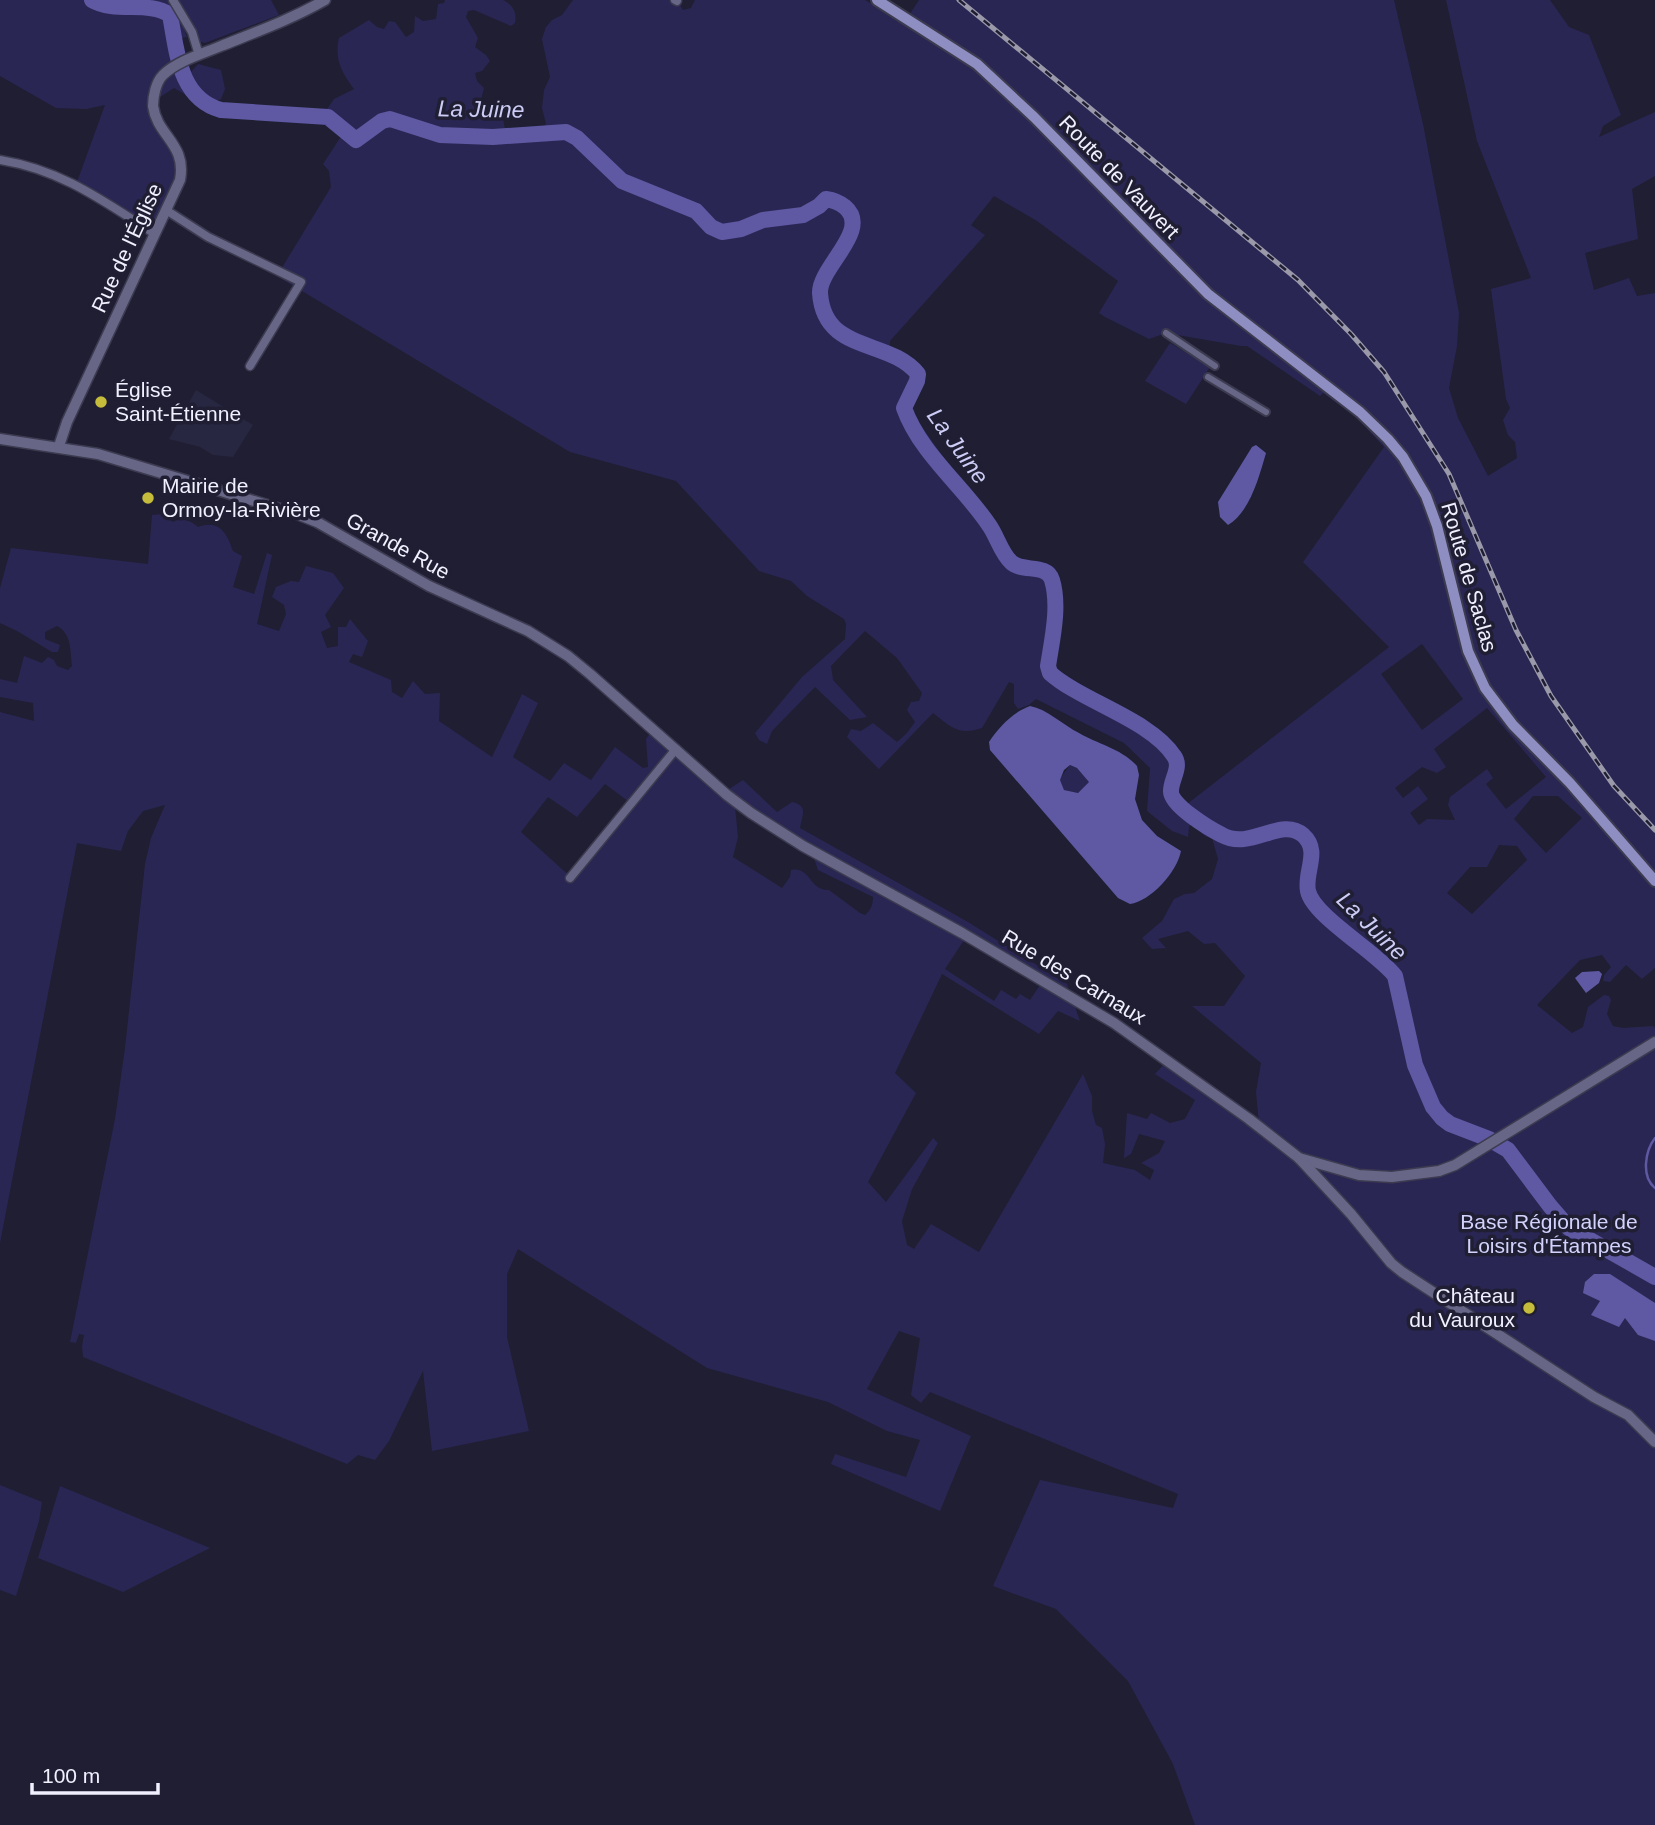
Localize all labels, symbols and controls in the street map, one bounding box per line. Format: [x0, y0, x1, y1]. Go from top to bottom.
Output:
water label: La Juine [437, 95, 525, 123]
street label: Route de Vauvert [1055, 110, 1184, 243]
street label: Rue de l'Église [87, 180, 166, 316]
place label: Église Saint-Étienne [115, 378, 241, 425]
marker: Église Saint-Étienne [93, 394, 109, 410]
water label: La Juine [922, 403, 994, 489]
place label: Mairie de Ormoy-la-Rivière [162, 474, 321, 521]
marker: Mairie de Ormoy-la-Rivière [140, 490, 156, 506]
street label: Route de Saclas [1437, 500, 1502, 654]
street label: Grande Rue [343, 508, 454, 583]
water label: La Juine [1332, 886, 1412, 966]
street label: Rue des Carnaux [998, 925, 1151, 1029]
park label: Base Régionale de Loisirs d'Étampes [1460, 1210, 1638, 1257]
place label: Château du Vauroux [1409, 1284, 1515, 1331]
marker: Château du Vauroux [1521, 1300, 1537, 1316]
scale bar [32, 1752, 158, 1796]
text: 100 m [42, 1764, 100, 1787]

